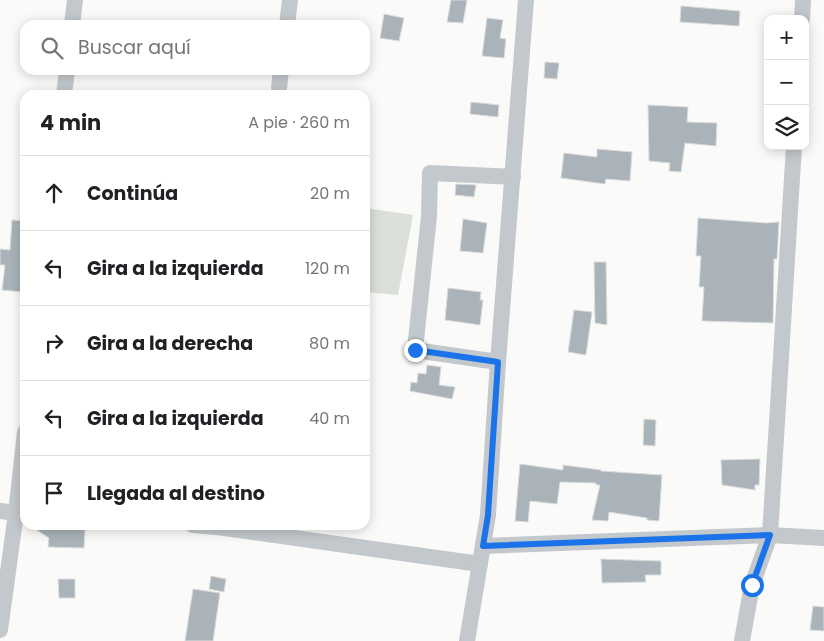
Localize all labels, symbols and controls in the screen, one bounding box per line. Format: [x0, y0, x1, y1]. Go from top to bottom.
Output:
map controls [764, 15, 809, 150]
button: + [764, 15, 809, 60]
search box [20, 20, 370, 75]
icon: search [38, 34, 66, 62]
text: Buscar aquí [78, 34, 191, 61]
button: − [764, 60, 809, 105]
button: layers [764, 105, 809, 150]
text: 4 min [40, 108, 101, 137]
text: A pie · 260 m [248, 111, 350, 134]
icon: ahead [40, 179, 68, 207]
text: Continúa [87, 180, 178, 207]
text: 20 m [310, 182, 350, 205]
icon: left [40, 254, 68, 282]
text: Gira a la izquierda [87, 255, 264, 282]
text: 120 m [305, 257, 350, 280]
icon: right [40, 329, 68, 357]
text: Gira a la derecha [87, 330, 253, 357]
text: 80 m [309, 332, 350, 355]
route end [404, 339, 427, 362]
icon: left [40, 404, 68, 432]
text: Gira a la izquierda [87, 405, 264, 432]
text: 40 m [309, 407, 350, 430]
icon: arrive [40, 479, 68, 507]
text: Llegada al destino [87, 480, 265, 507]
route start [741, 574, 764, 597]

